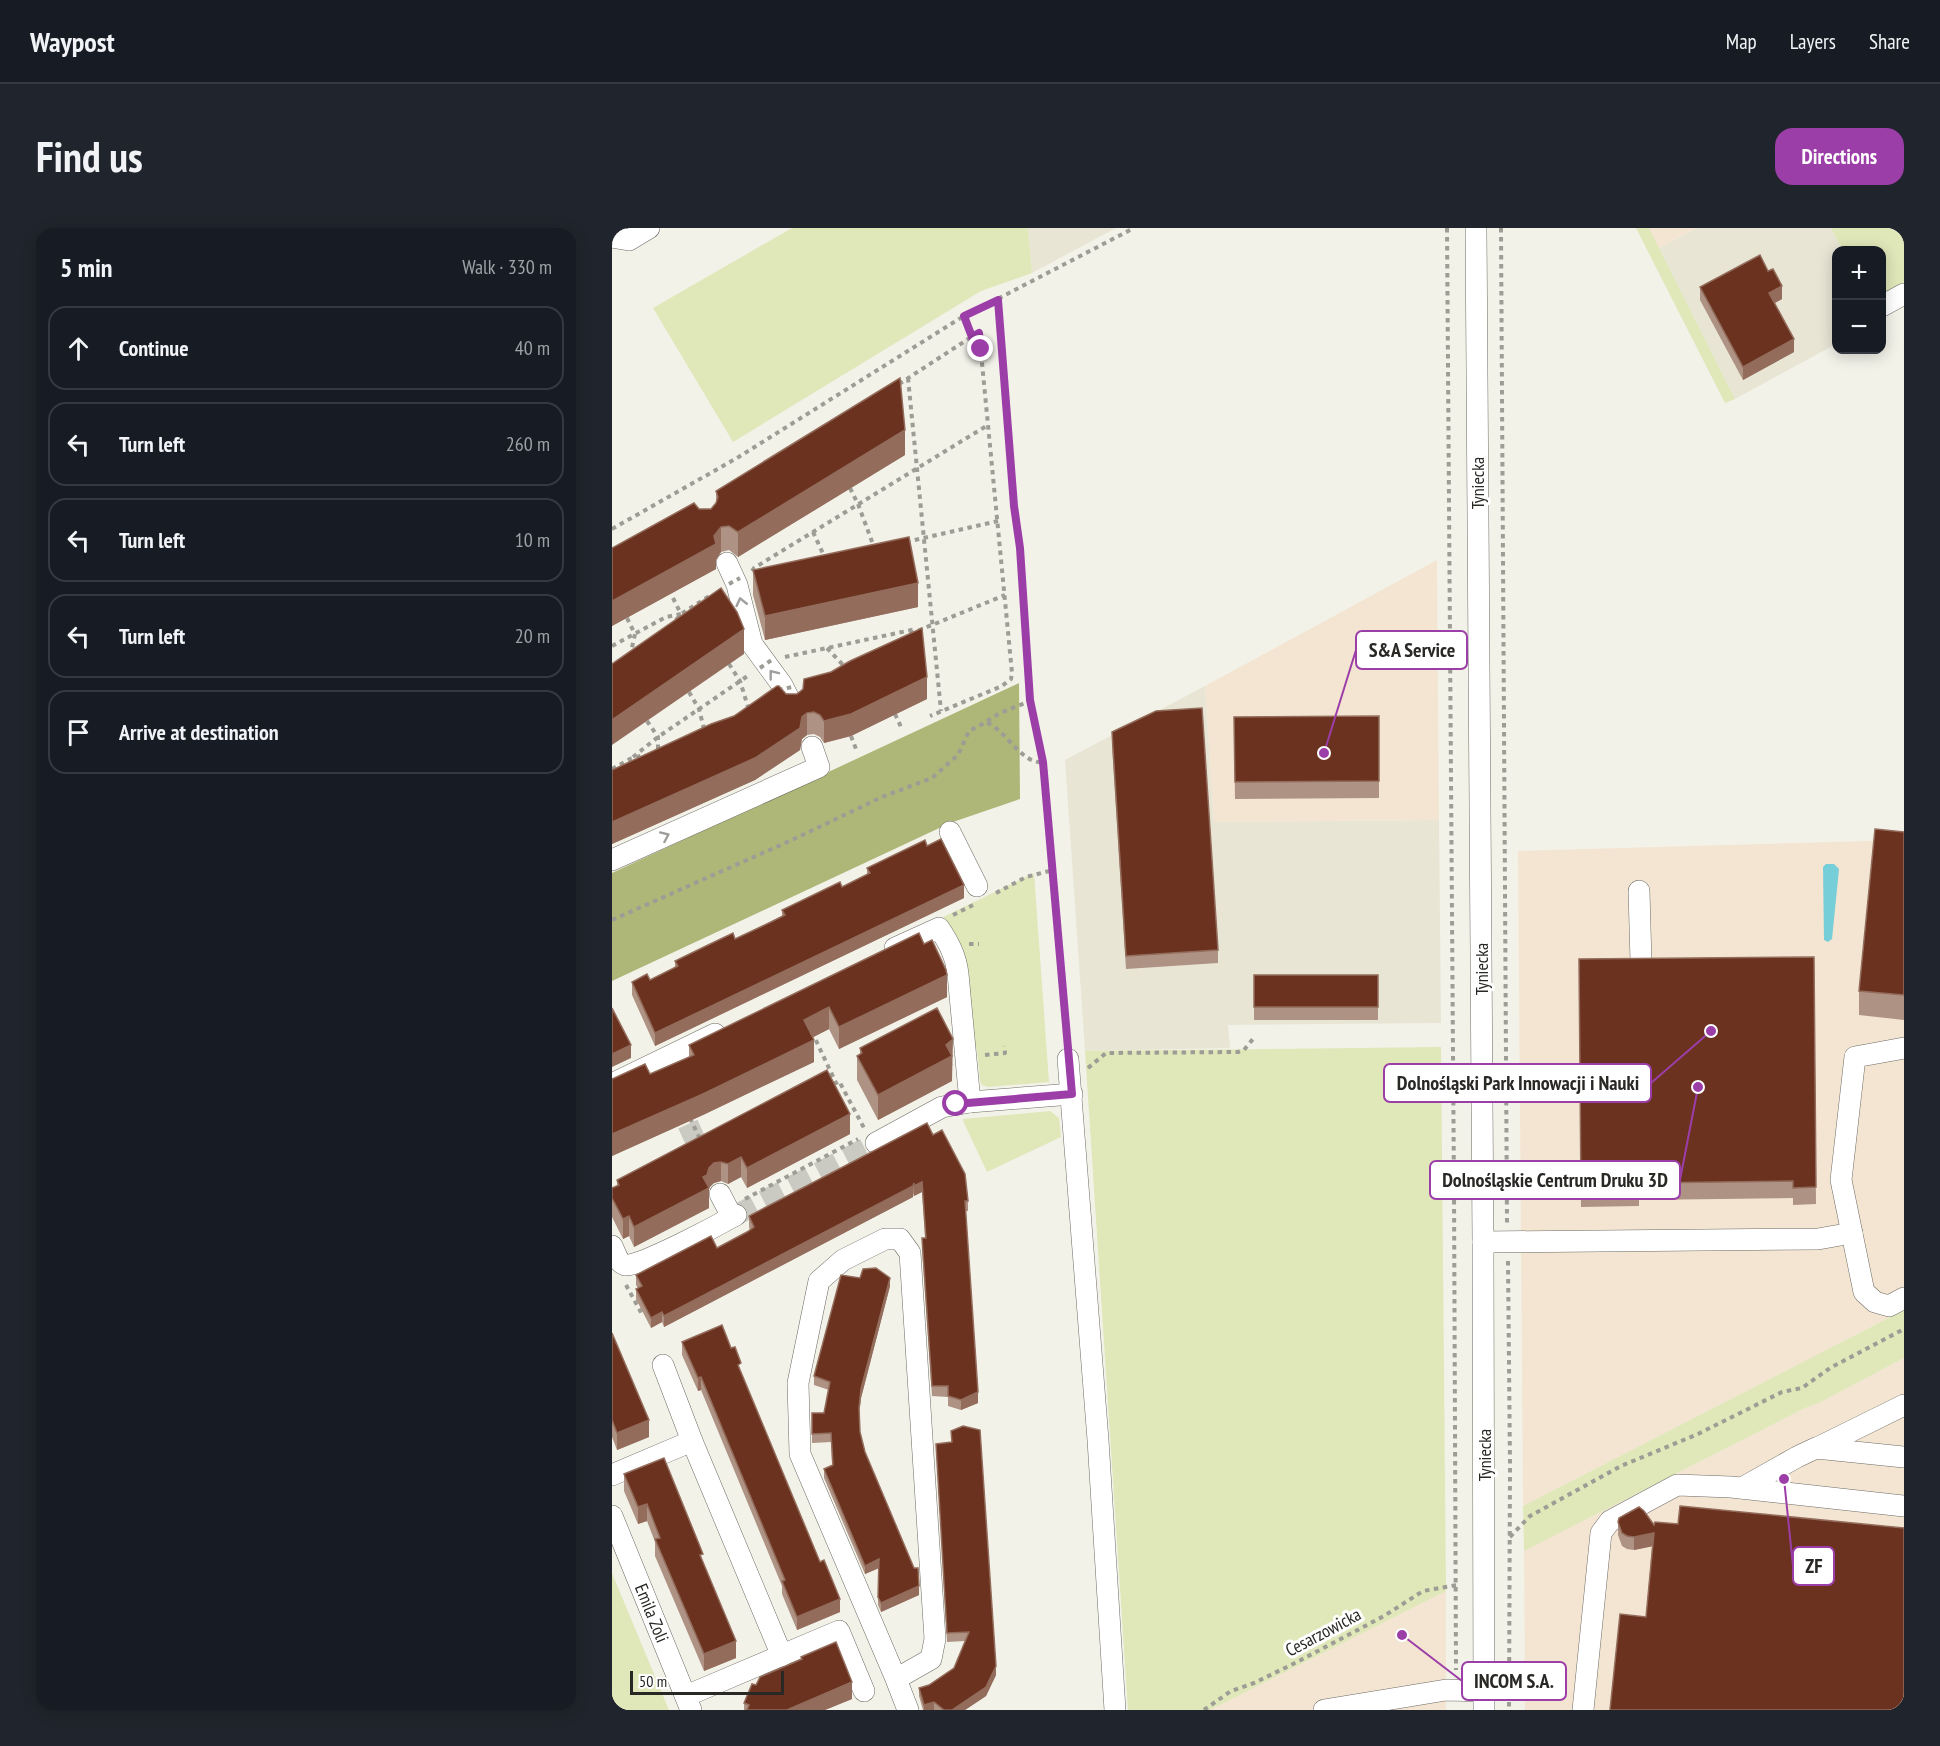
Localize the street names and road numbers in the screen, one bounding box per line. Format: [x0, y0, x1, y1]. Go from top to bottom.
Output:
street label: Tyniecka [1466, 457, 1489, 509]
street label: Tyniecka [1470, 943, 1493, 995]
street label: Tyniecka [1473, 1429, 1496, 1481]
street label: Emila Zoli [630, 1580, 674, 1646]
street label: Cesarzowicka [1281, 1603, 1365, 1661]

